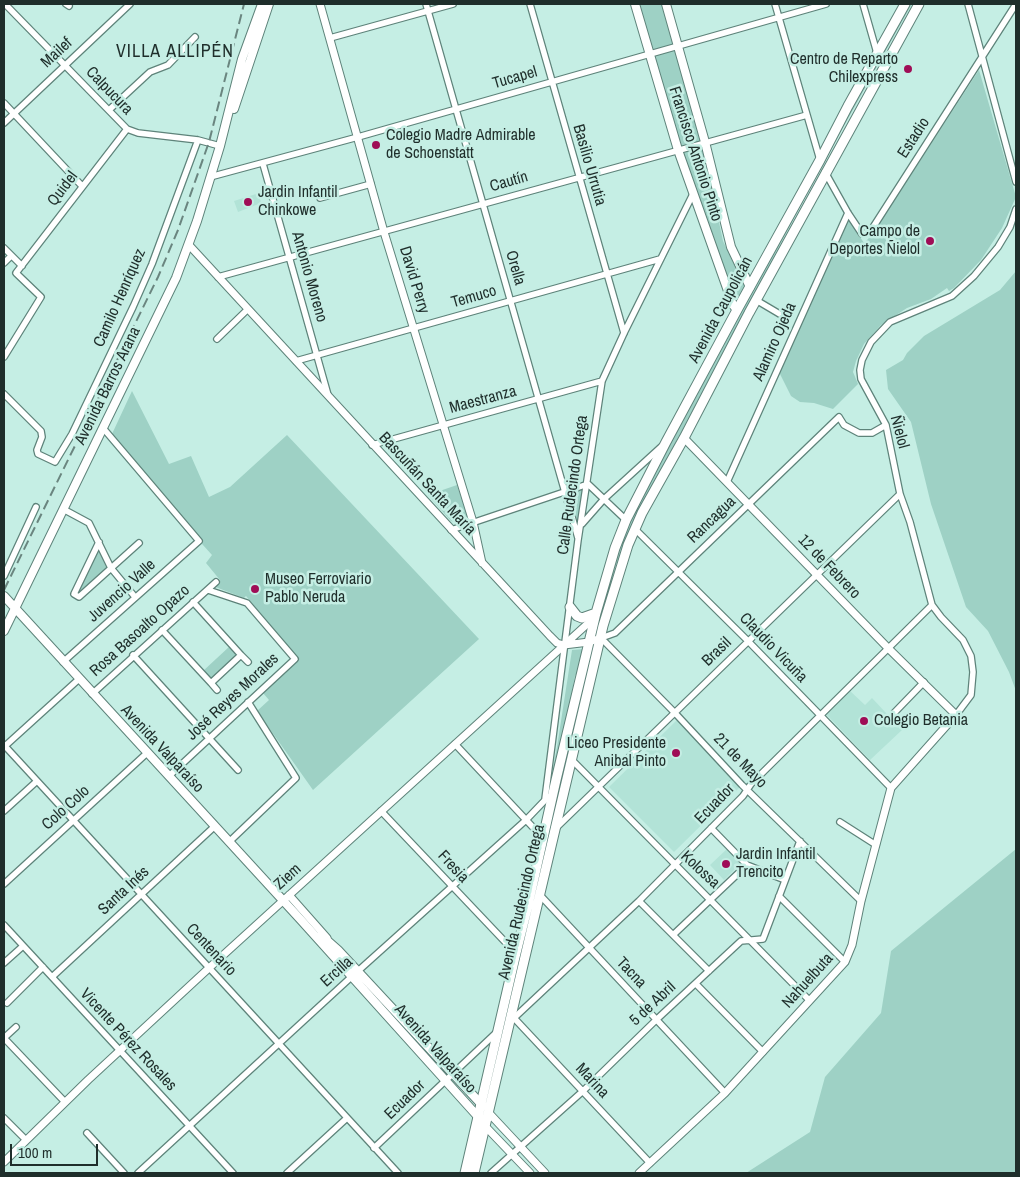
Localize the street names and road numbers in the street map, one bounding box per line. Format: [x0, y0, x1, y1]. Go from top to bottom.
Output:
street label: Mailef [37, 34, 77, 72]
street label: Tucapel [490, 62, 540, 94]
street label: Calpucura [81, 63, 137, 119]
street label: Francisco Antonio Pinto [664, 84, 726, 224]
street label: Estadio [894, 114, 934, 162]
street label: Basilio Urrutia [568, 122, 610, 208]
street label: Cautín [488, 167, 530, 197]
street label: Quidel [44, 168, 82, 210]
street label: Antonio Moreno [287, 229, 331, 325]
street label: David Perry [395, 244, 433, 316]
street label: Camilo Henríquez [90, 246, 150, 350]
street label: Orella [501, 249, 529, 287]
street label: Avenida Caupolicán [685, 253, 757, 367]
street label: Temuco [449, 281, 499, 313]
street label: Alamiro Ojeda [749, 300, 801, 384]
street label: Avenida Barros Arana [71, 324, 145, 448]
street label: Maestranza [447, 382, 519, 418]
street label: Ñielol [885, 413, 913, 451]
street label: Calle Rudecindo Ortega [554, 414, 592, 556]
street label: Bascuñán Santa María [374, 429, 480, 539]
street label: Rancagua [684, 492, 740, 548]
street label: 12 de Febrero [794, 531, 864, 603]
street label: Juvencio Valle [84, 556, 160, 626]
street label: Rosa Basoalto Opazo [86, 581, 194, 681]
street label: Claudio Vicuña [735, 609, 811, 687]
street label: Brasil [698, 633, 736, 671]
street label: José Reyes Morales [183, 649, 283, 745]
street label: Avenida Valparaíso [116, 701, 208, 797]
street label: 21 de Mayo [709, 730, 771, 792]
street label: Ecuador [691, 780, 739, 828]
street label: Colo Colo [38, 782, 94, 834]
street label: Avenida Rudecindo Ortega [495, 822, 549, 982]
street label: Fresia [433, 847, 473, 887]
street label: Kolossa [676, 847, 724, 893]
street label: Ziem [270, 860, 306, 894]
street label: Santa Inés [95, 863, 153, 919]
street label: Centenario [182, 920, 240, 980]
street label: Nahuelbuta [778, 950, 838, 1012]
street label: Ercilla [317, 953, 357, 991]
street label: Tacna [612, 954, 650, 992]
street label: 5 de Abril [626, 978, 680, 1030]
street label: Vicente Pérez Rosales [76, 985, 180, 1095]
street label: Avenida Valparaíso [390, 1000, 480, 1098]
street label: Marina [571, 1060, 613, 1102]
street label: Ecuador [381, 1076, 429, 1124]

